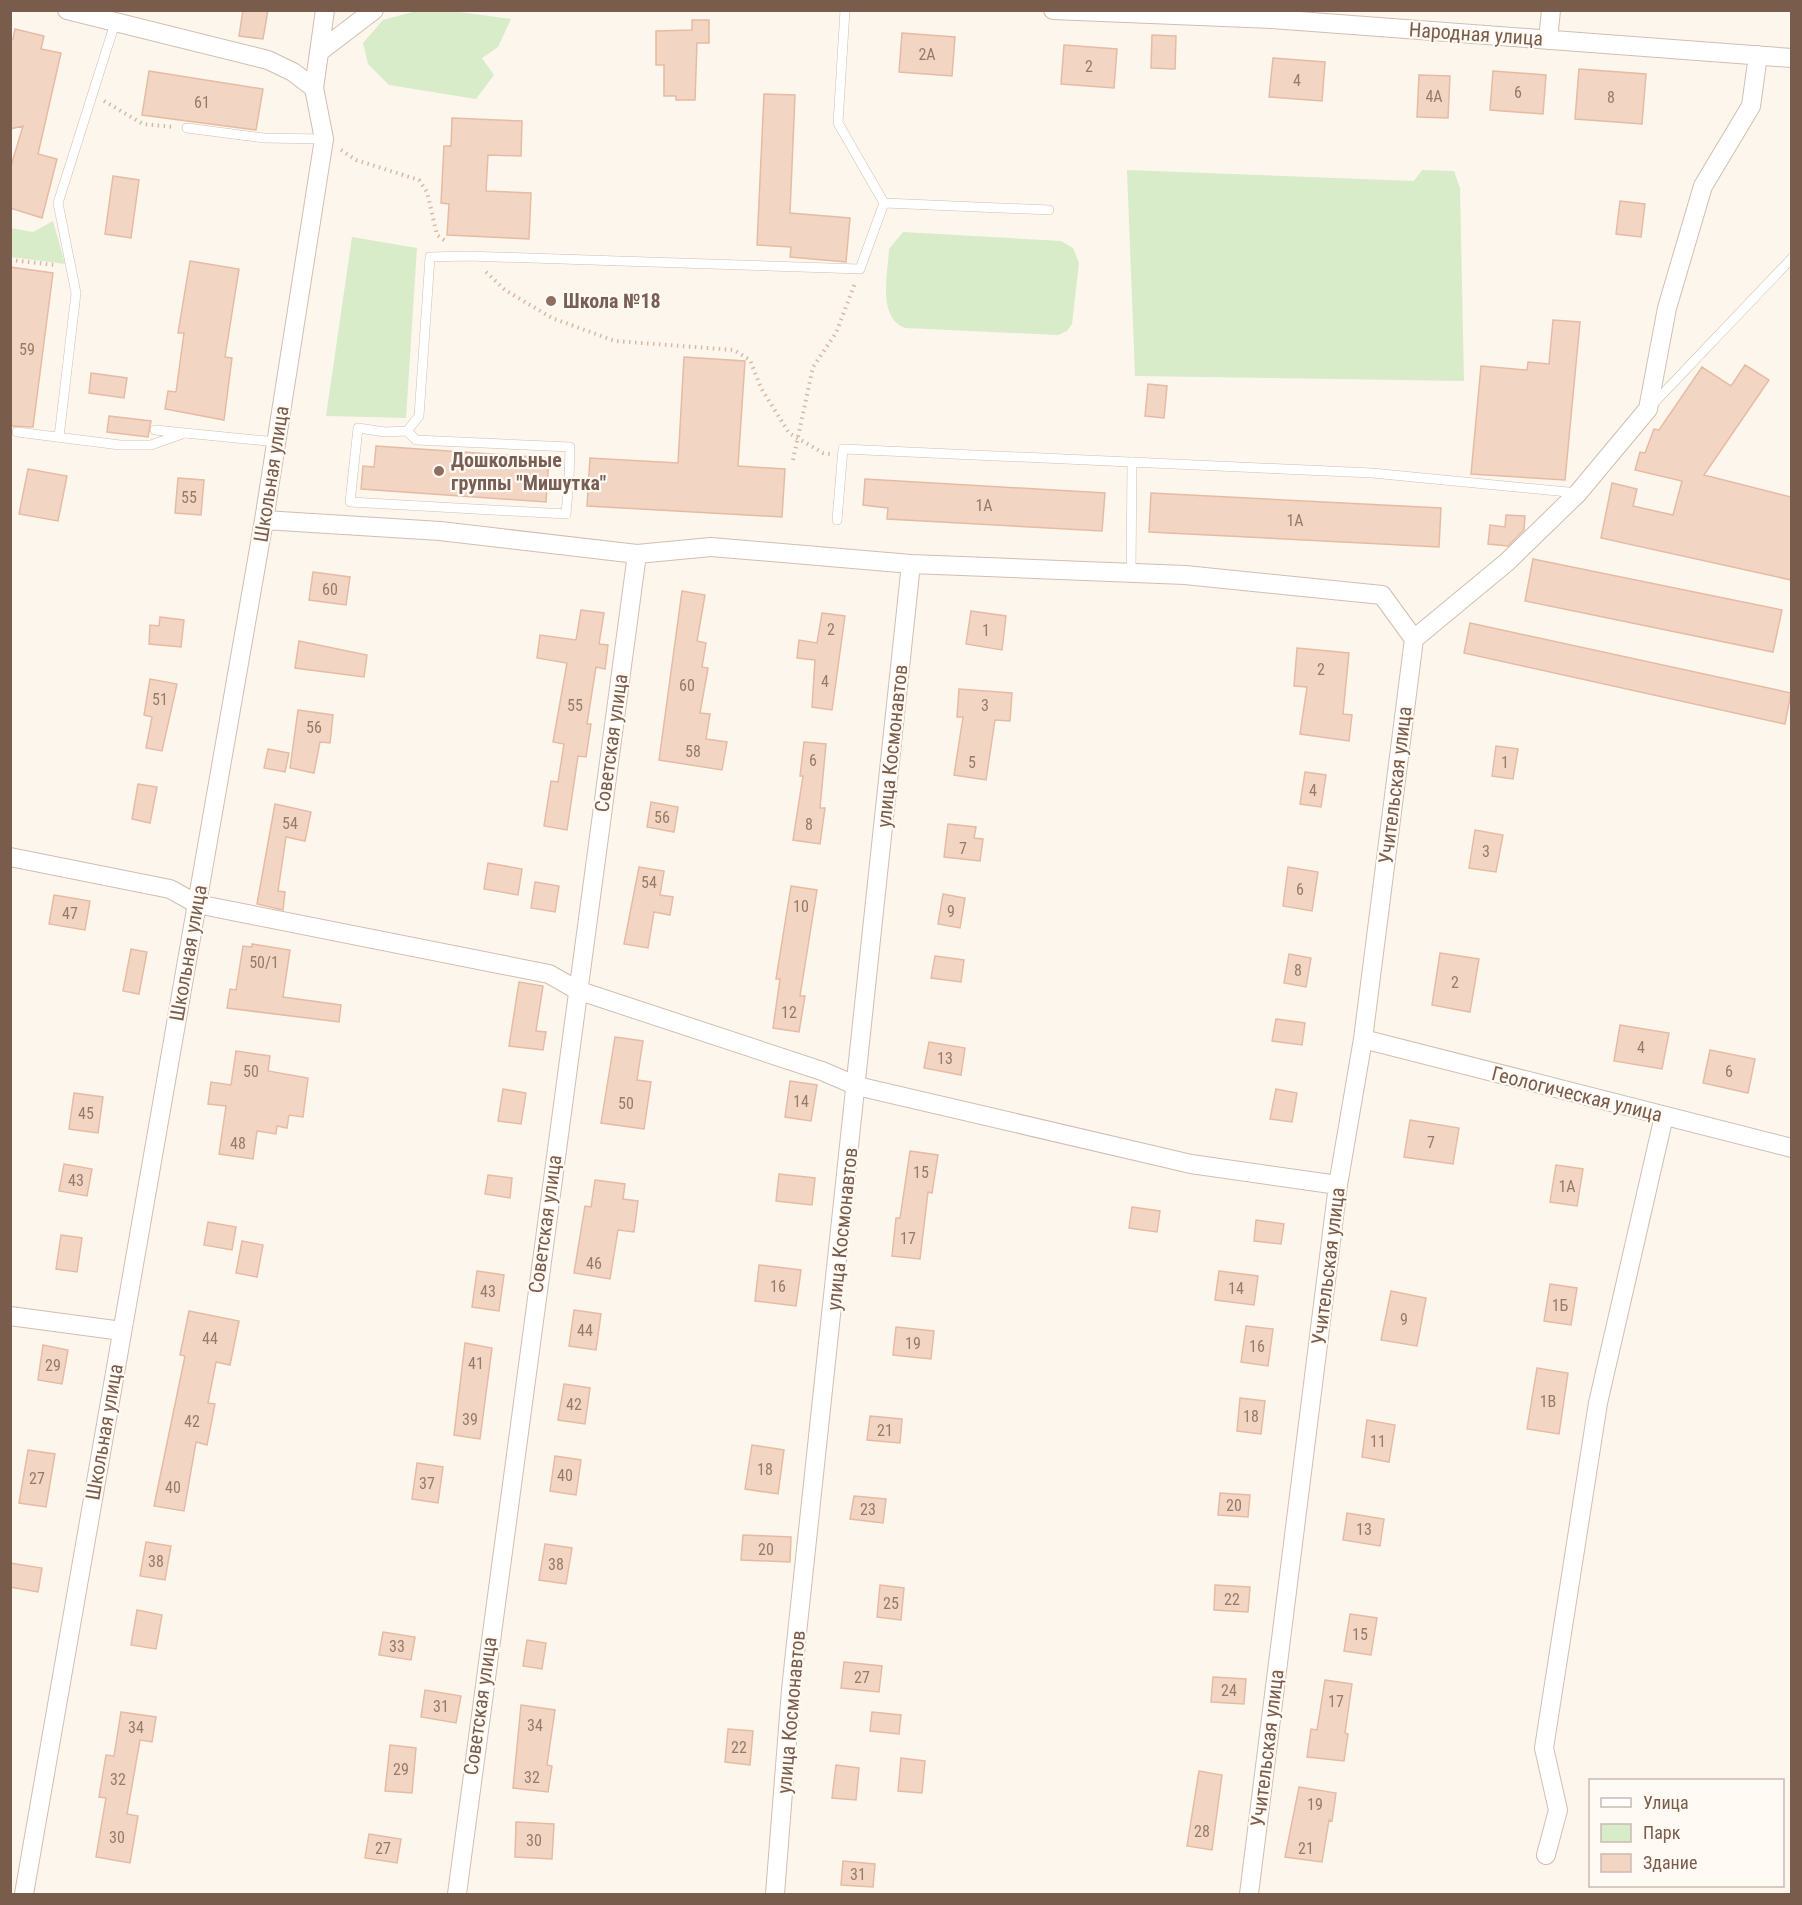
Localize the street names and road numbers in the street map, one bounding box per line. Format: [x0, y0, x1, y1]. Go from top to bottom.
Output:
street label: Народная улица [1408, 17, 1544, 51]
street label: Школьная улица [248, 404, 294, 544]
street label: улица Космонавтов [871, 663, 913, 829]
street label: Советская улица [589, 672, 633, 814]
street label: Учительская улица [1373, 705, 1417, 865]
street label: Школьная улица [164, 883, 212, 1023]
street label: Геологическая улица [1489, 1061, 1665, 1127]
street label: улица Космонавтов [821, 1146, 863, 1312]
street label: Советская улица [523, 1153, 567, 1295]
street label: Учительская улица [1306, 1186, 1350, 1346]
street label: Школьная улица [80, 1362, 128, 1502]
street label: улица Космонавтов [772, 1629, 810, 1795]
street label: Советская улица [458, 1635, 502, 1777]
street label: Учительская улица [1245, 1668, 1289, 1828]

